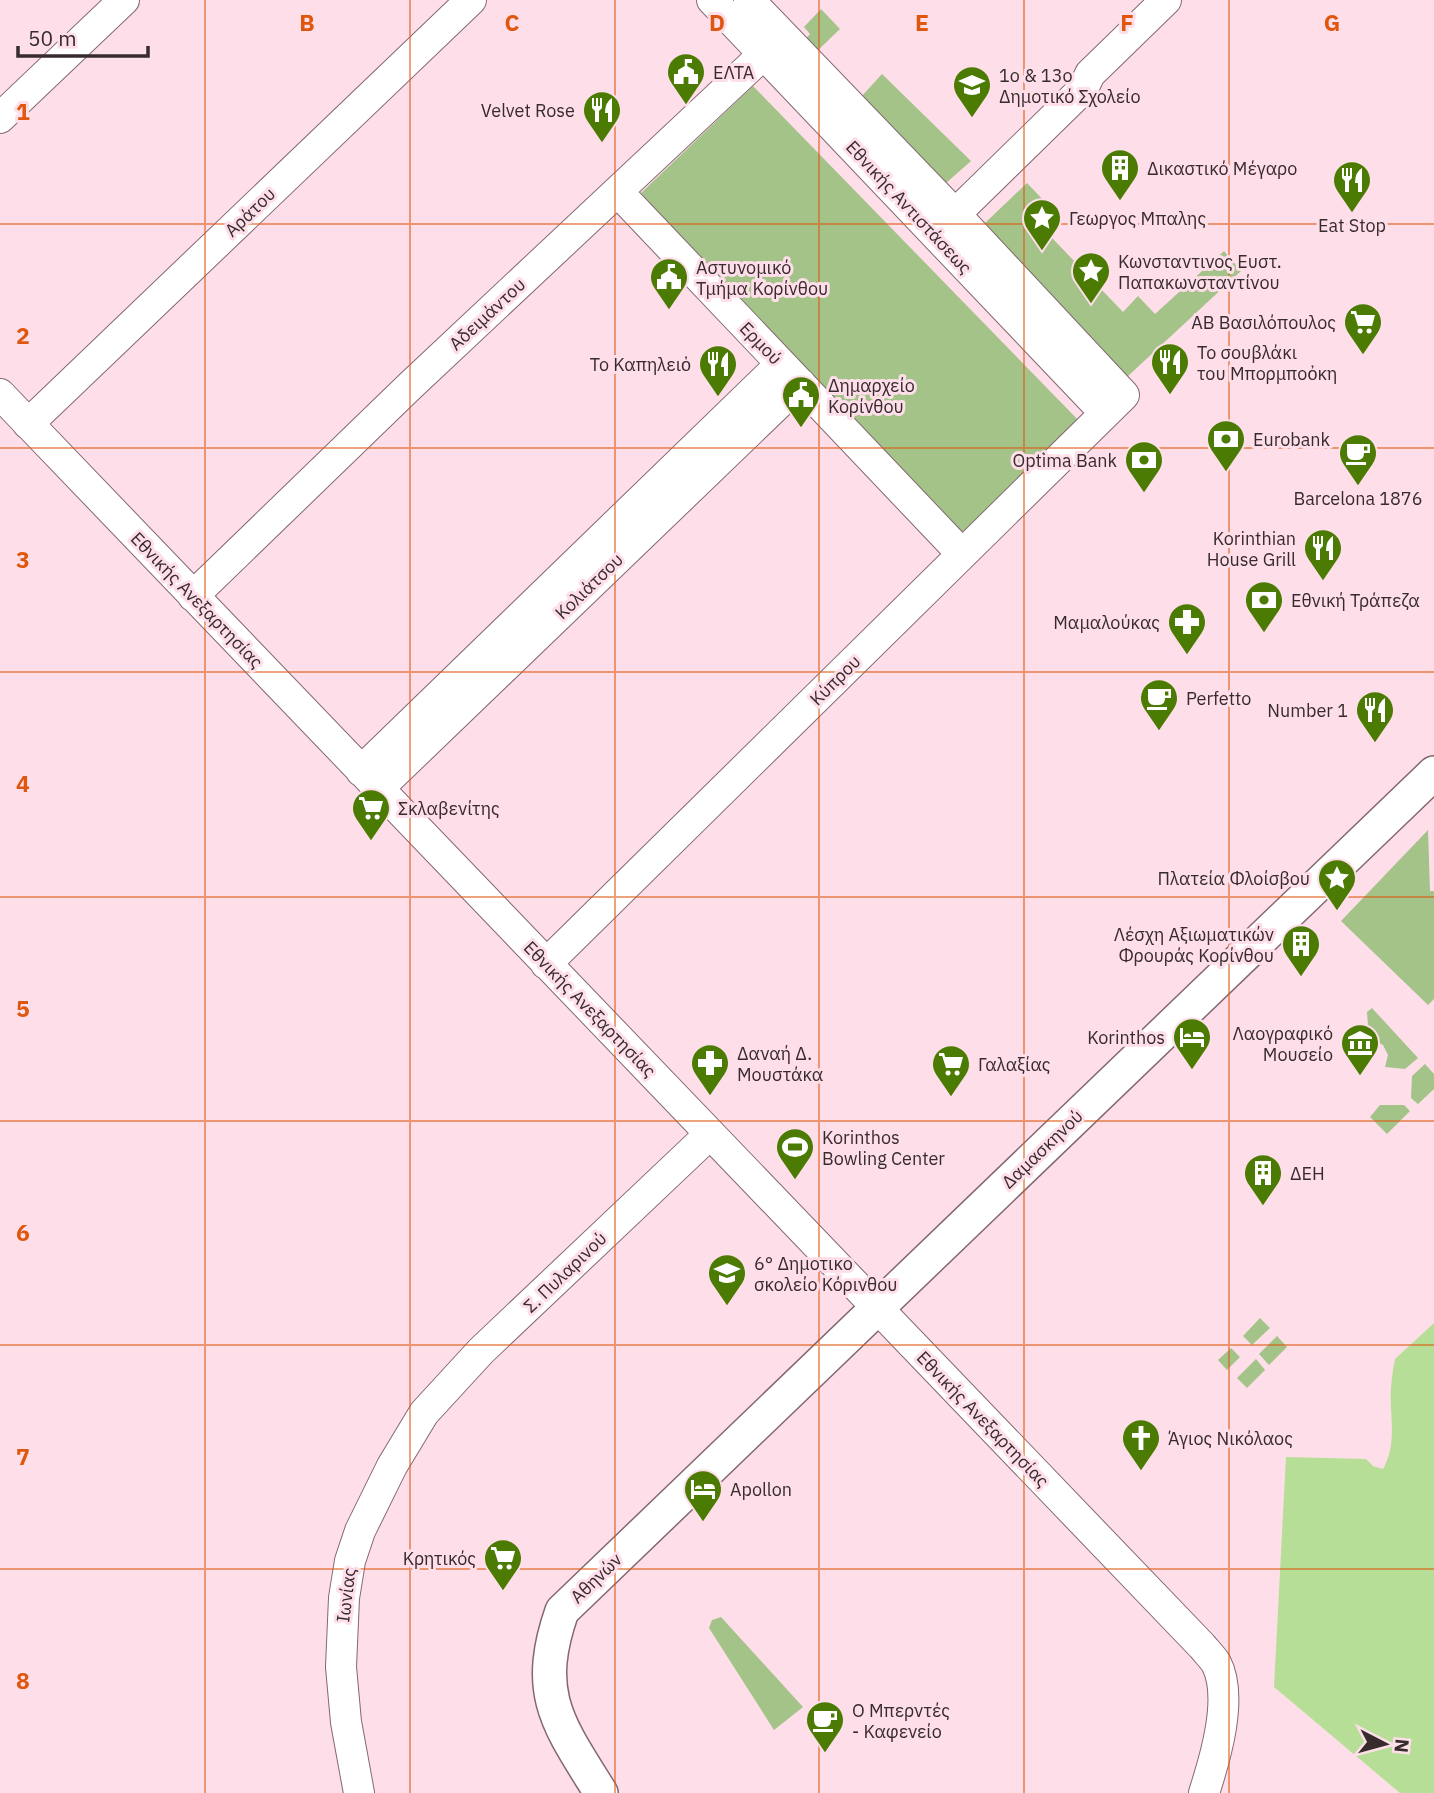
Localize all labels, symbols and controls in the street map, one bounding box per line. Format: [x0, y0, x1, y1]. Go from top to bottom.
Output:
text: B [299, 7, 315, 37]
text: C [505, 7, 520, 37]
text: D [709, 7, 725, 37]
text: E [915, 7, 929, 37]
text: F [1120, 7, 1134, 37]
text: G [1324, 7, 1340, 37]
scale bar [18, 14, 147, 58]
text: 50 m [28, 24, 77, 52]
public building icon: ΕΛΤΑ [665, 51, 707, 106]
place label: ΕΛΤΑ [713, 61, 755, 84]
school or university icon: 1ο & 13ο Δημοτικό Σχολείο [951, 64, 993, 119]
place label: 1ο & 13ο Δημοτικό Σχολείο [999, 64, 1140, 108]
restaurant icon: Velvet Rose [581, 89, 623, 144]
text: 1 [16, 96, 30, 126]
place label: Velvet Rose [481, 99, 575, 122]
street label: Εθνικής Αντιστάσεως [841, 135, 977, 279]
building icon: Δικαστικό Μέγαρο [1099, 147, 1141, 202]
place label: Δικαστικό Μέγαρο [1147, 157, 1297, 180]
restaurant icon: Eat Stop [1331, 159, 1373, 214]
street label: Αράτου [220, 182, 280, 242]
place icon: Γεωργος Μπαλης [1021, 197, 1063, 252]
place label: Γεωργος Μπαλης [1069, 207, 1206, 230]
place label: Eat Stop [1318, 214, 1386, 237]
place icon: Κωνσταντινος Ευστ. Παπακωνσταντίνου [1070, 250, 1112, 305]
place label: Κωνσταντινος Ευστ. Παπακωνσταντίνου [1118, 250, 1282, 294]
public building icon: Αστυνομικό Τμήμα Κορίνθου [648, 256, 690, 311]
place label: Αστυνομικό Τμήμα Κορίνθου [696, 256, 828, 300]
street label: Αδειμάντου [444, 273, 530, 355]
supermarket icon: ΑΒ Βασιλόπουλος [1342, 301, 1384, 356]
place label: ΑΒ Βασιλόπουλος [1191, 311, 1336, 334]
street label: Ερμού [735, 317, 787, 369]
text: 2 [16, 320, 30, 350]
restaurant icon: Το σουβλάκι του Μπορμποὀκη [1149, 341, 1191, 396]
place label: Το σουβλάκι του Μπορμποὀκη [1197, 341, 1337, 385]
restaurant icon: Το Καπηλειὀ [697, 343, 739, 398]
place label: Το Καπηλειὀ [590, 353, 691, 376]
public building icon: Δημαρχείο Κορίνθου [780, 374, 822, 429]
place label: Δημαρχείο Κορίνθου [828, 374, 915, 418]
bank icon: Eurobank [1205, 418, 1247, 473]
place label: Eurobank [1253, 428, 1331, 451]
cafe icon: Barcelona 1876 [1337, 432, 1379, 487]
bank icon: Optima Bank [1123, 439, 1165, 494]
place label: Optima Bank [1012, 449, 1118, 472]
place label: Barcelona 1876 [1294, 487, 1422, 510]
street label: Εθνικής Ανεξαρτησίας [126, 527, 268, 673]
place label: Korinthian House Grill [1207, 527, 1296, 571]
restaurant icon: Korinthian House Grill [1302, 527, 1344, 582]
text: 3 [16, 544, 30, 574]
street label: Κολιάτσου [550, 548, 628, 624]
bank icon: Εθνική Τράπεζα [1243, 579, 1285, 634]
place label: Εθνική Τράπεζα [1291, 589, 1420, 612]
pharmacy icon: Μαμαλούκας [1166, 601, 1208, 656]
place label: Μαμαλούκας [1053, 611, 1160, 634]
street label: Κύπρου [805, 650, 865, 710]
cafe icon: Perfetto [1138, 677, 1180, 732]
place label: Perfetto [1186, 687, 1251, 710]
restaurant icon: Number 1 [1354, 689, 1396, 744]
place label: Number 1 [1267, 699, 1348, 722]
text: 4 [16, 768, 30, 798]
supermarket icon: Σκλαβενίτης [350, 787, 392, 842]
place label: Σκλαβενίτης [398, 797, 500, 820]
place icon: Πλατεία Φλοίσβου [1316, 857, 1358, 912]
place label: Πλατεία Φλοίσβου [1158, 867, 1310, 890]
place label: Λέσχη Αξιωματικών Φρουράς Κορίνθου [1114, 923, 1274, 967]
building icon: Λέσχη Αξιωματικών Φρουράς Κορίνθου [1280, 923, 1322, 978]
street label: Εθνικής Ανεξαρτησίας [519, 936, 661, 1082]
text: 5 [16, 993, 30, 1023]
hotel icon: Korinthos [1171, 1016, 1213, 1071]
place label: Λαογραφικό Μουσείο [1232, 1022, 1333, 1066]
museum icon: Λαογραφικό Μουσείο [1339, 1022, 1381, 1077]
place label: Korinthos [1087, 1026, 1165, 1049]
pharmacy icon: Δαναή Δ. Μουστάκα [689, 1042, 731, 1097]
place label: Δαναή Δ. Μουστάκα [737, 1042, 823, 1086]
supermarket icon: Γαλαξίας [930, 1043, 972, 1098]
place label: Γαλαξίας [978, 1053, 1051, 1076]
street label: Δαμασκηνού [997, 1105, 1087, 1193]
sports icon: Korinthos Bowling Center [774, 1126, 816, 1181]
place label: Korinthos Bowling Center [822, 1126, 945, 1170]
building icon: ΔΕΗ [1242, 1152, 1284, 1207]
place label: ΔΕΗ [1290, 1162, 1325, 1185]
text: 6 [16, 1217, 30, 1247]
street label: Σ. Πυλαρινού [519, 1227, 611, 1317]
school or university icon: 6° Δημοτικο σκολείο Κόρινθου [706, 1252, 748, 1307]
place label: 6° Δημοτικο σκολείο Κόρινθου [754, 1252, 898, 1296]
street label: Εθνικής Ανεξαρτησίας [912, 1346, 1054, 1492]
church icon: Άγιος Νικόλαος [1120, 1417, 1162, 1472]
place label: Άγιος Νικόλαος [1168, 1427, 1293, 1450]
text: 7 [16, 1441, 30, 1471]
hotel icon: Apollon [682, 1468, 724, 1523]
place label: Apollon [730, 1478, 792, 1501]
supermarket icon: Κρητικός [482, 1537, 524, 1592]
place label: Κρητικός [403, 1547, 476, 1570]
street label: Αθηνών [565, 1548, 627, 1608]
street label: Ιωνίας [331, 1566, 361, 1624]
text: 8 [16, 1665, 30, 1695]
cafe icon: Ο Μπερντές - Καφενείο [804, 1699, 846, 1754]
place label: Ο Μπερντές - Καφενείο [852, 1699, 950, 1743]
north arrow [1350, 1709, 1420, 1779]
text: N [1389, 1738, 1415, 1754]

